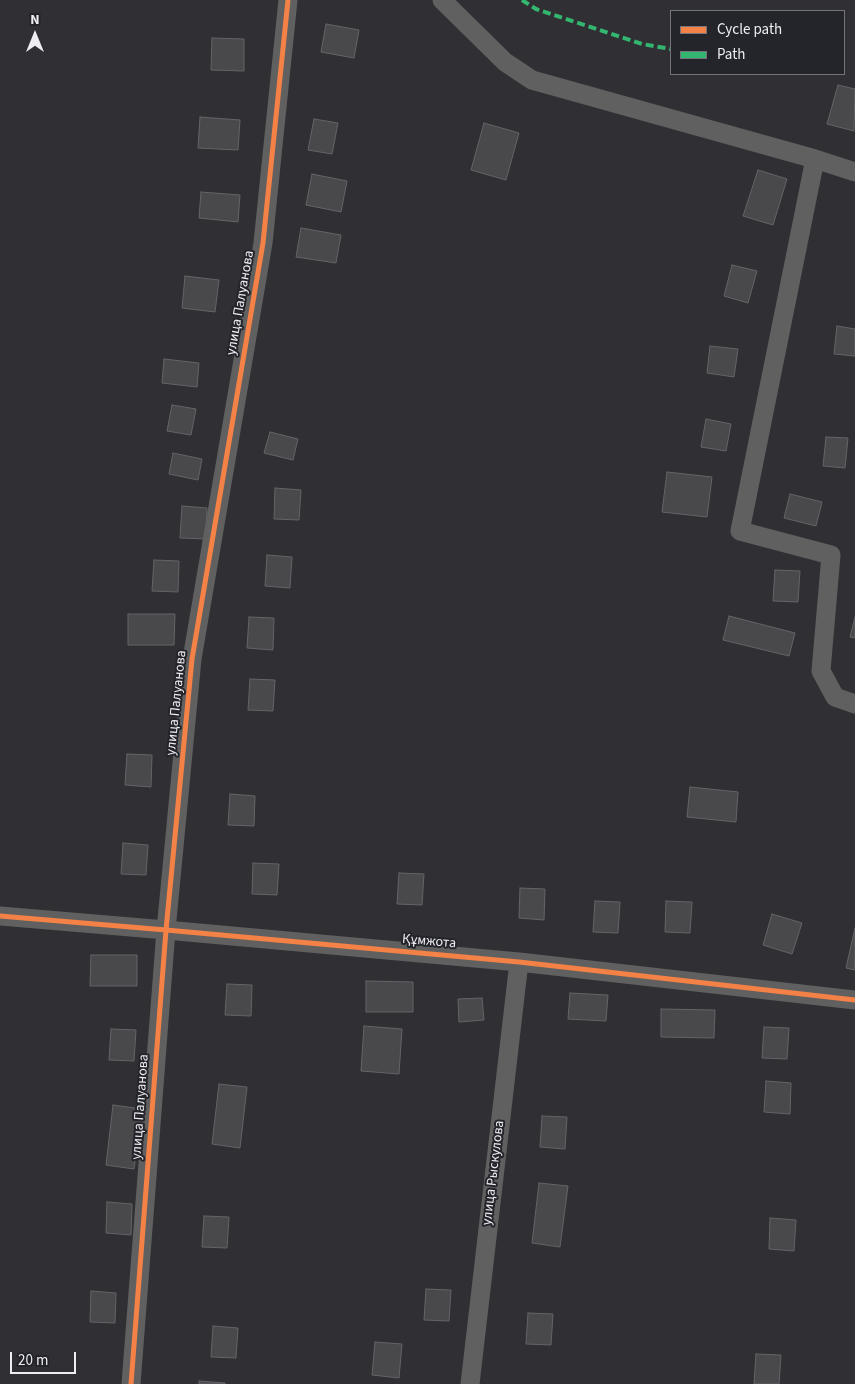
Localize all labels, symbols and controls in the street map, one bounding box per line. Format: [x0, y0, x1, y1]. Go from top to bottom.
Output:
north arrow [10, 10, 60, 60]
text: N [30, 10, 40, 30]
legend [670, 10, 845, 75]
text: Cycle path [717, 19, 782, 40]
text: Path [717, 44, 745, 65]
street label: улица Палуанова [224, 249, 258, 357]
street label: улица Палуанова [163, 649, 191, 757]
street label: Құмжота [401, 931, 457, 953]
street label: улица Палуанова [129, 1054, 153, 1160]
street label: улица Рыскулова [479, 1120, 509, 1226]
scale bar [12, 1342, 79, 1374]
text: 20 m [18, 1350, 48, 1371]

